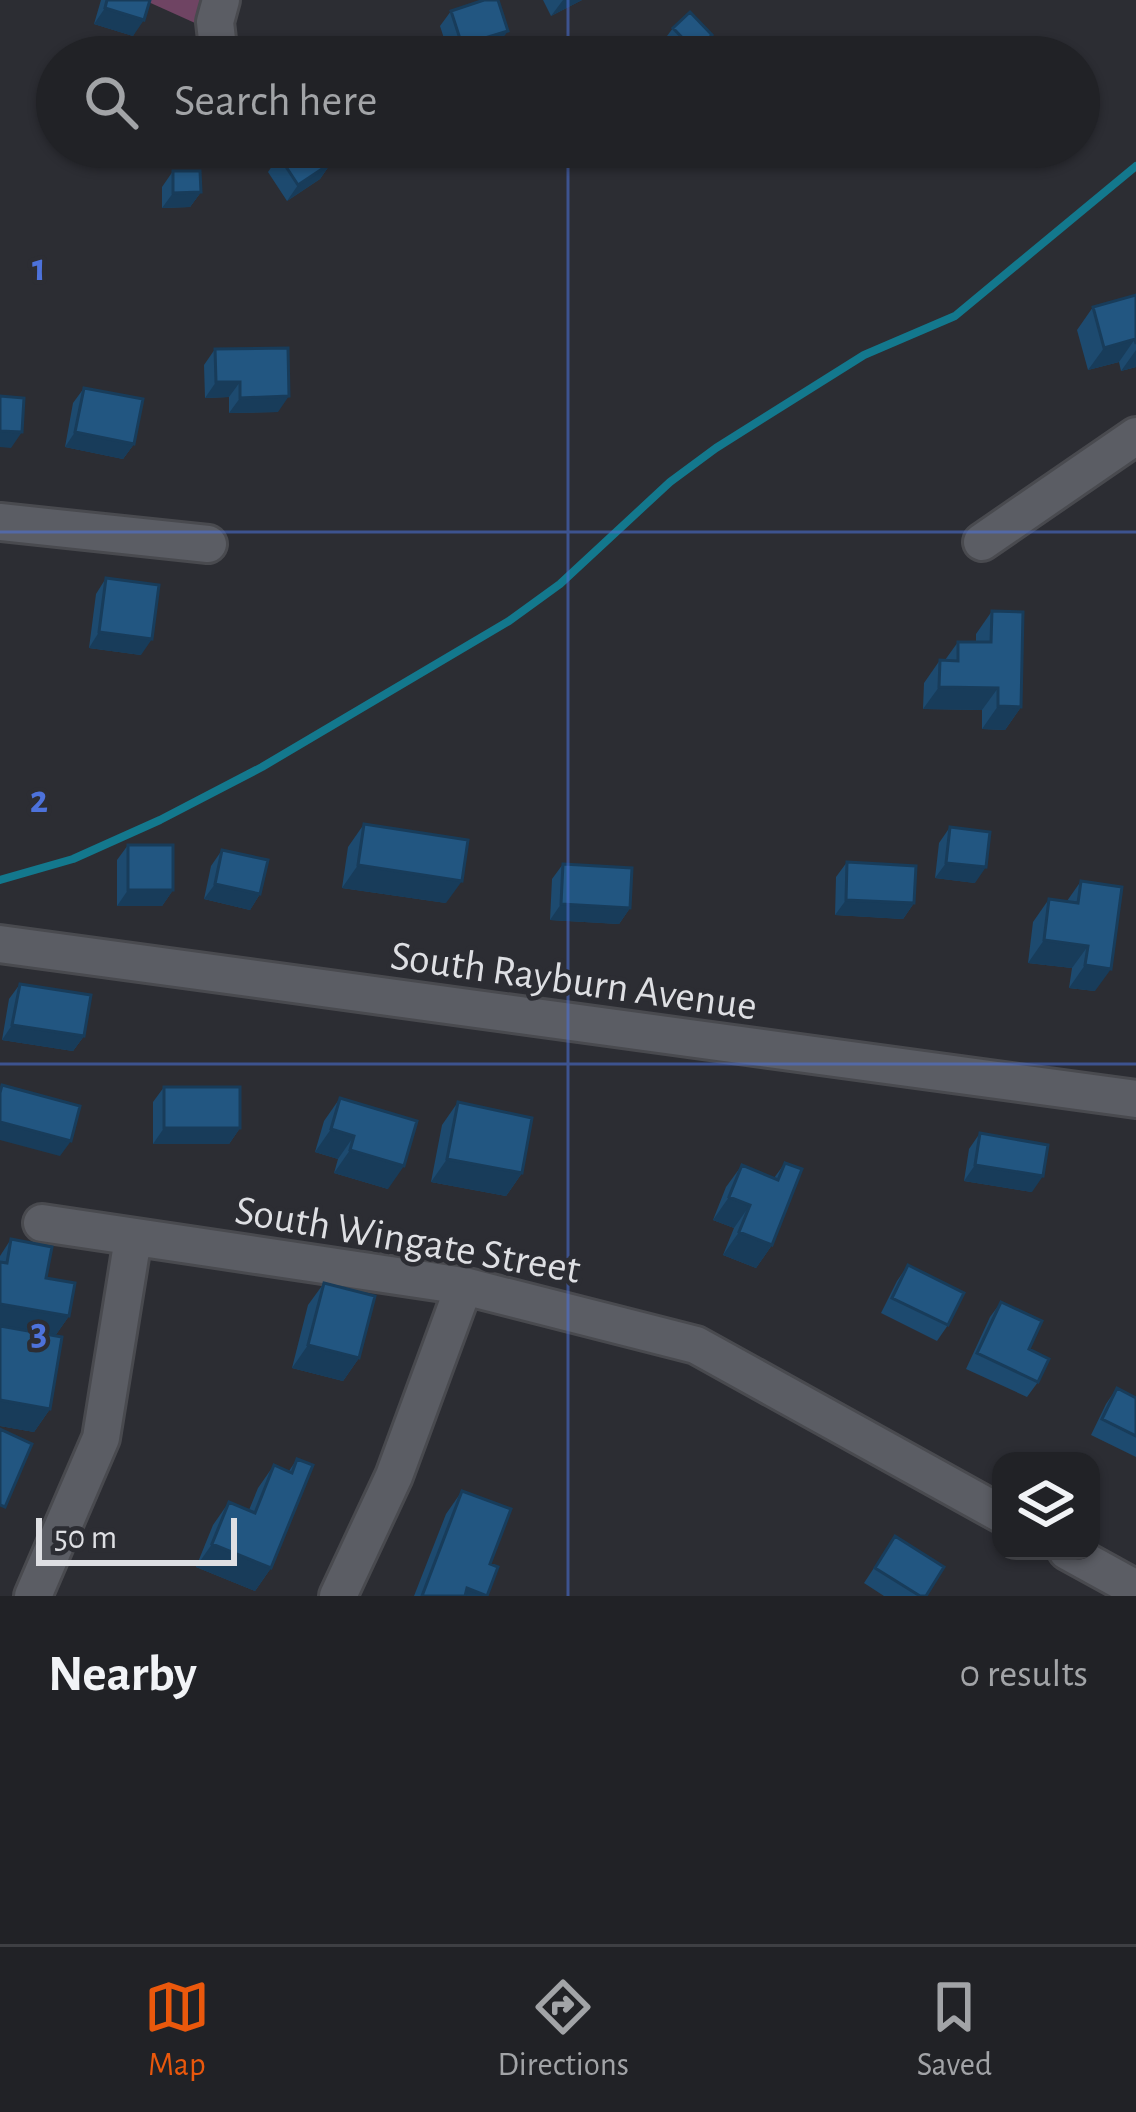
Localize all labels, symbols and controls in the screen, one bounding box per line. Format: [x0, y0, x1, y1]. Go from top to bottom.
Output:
search box [36, 36, 1100, 168]
icon: search [78, 69, 144, 135]
text: Search here [174, 79, 377, 124]
text: 1 [32, 249, 46, 288]
text: 2 [30, 781, 48, 820]
street label: South Rayburn Avenue [388, 934, 760, 1027]
street label: South Wingate Street [232, 1189, 584, 1291]
text: 3 [31, 1313, 47, 1352]
map controls [992, 1452, 1100, 1560]
button: layers [992, 1452, 1100, 1560]
scale bar [36, 1512, 237, 1565]
text: 50 m [54, 1522, 117, 1555]
text: Nearby [48, 1649, 197, 1700]
text: 0 results [960, 1655, 1088, 1694]
tab: Map [144, 1974, 210, 2086]
tab: Directions [497, 1974, 629, 2086]
tab: Saved [917, 1974, 992, 2086]

